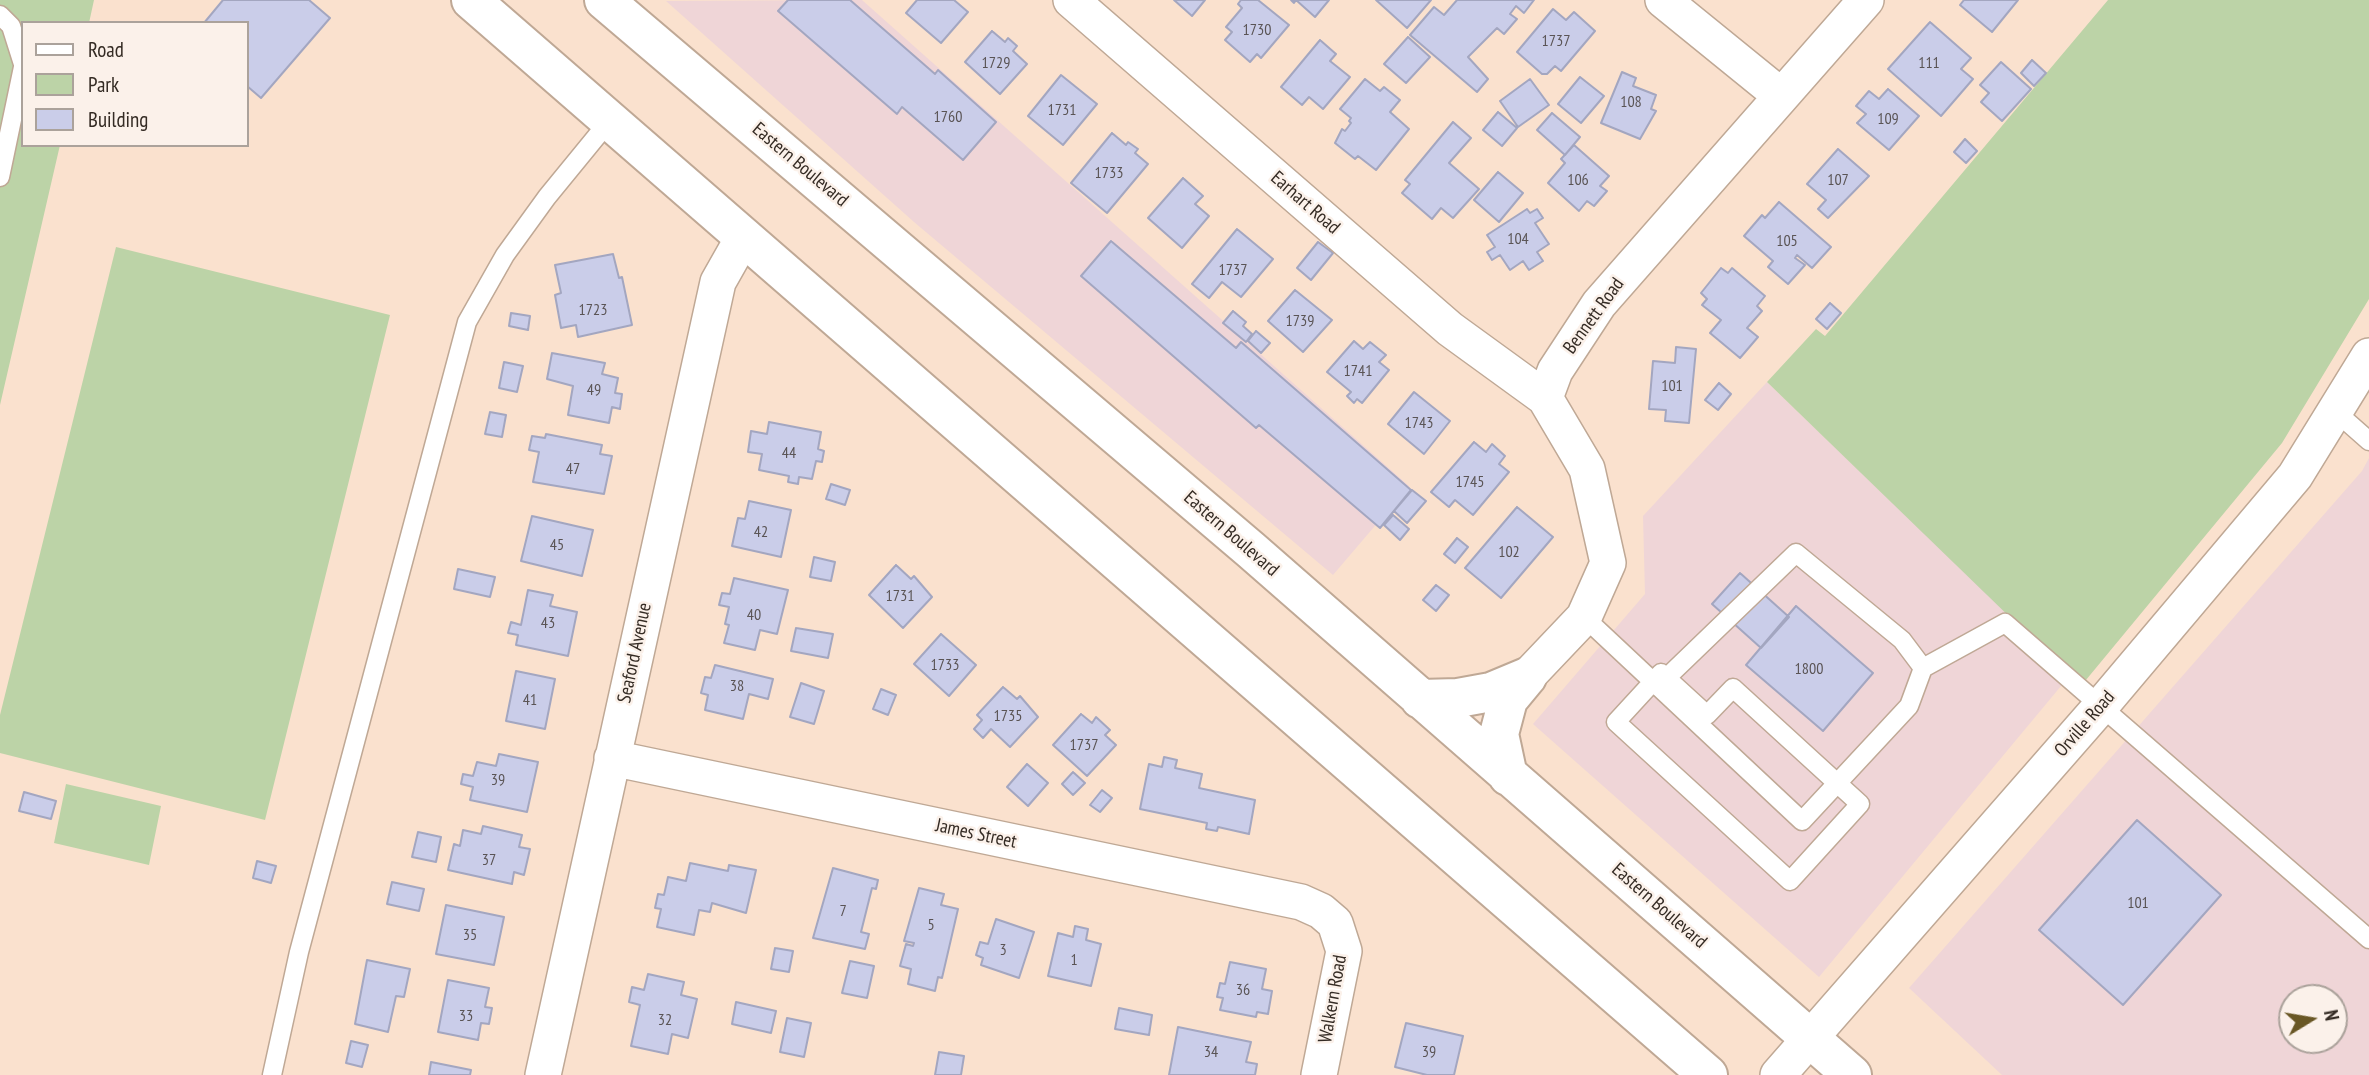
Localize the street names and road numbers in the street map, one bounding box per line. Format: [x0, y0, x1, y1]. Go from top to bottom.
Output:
street label: Eastern Boulevard [747, 118, 853, 212]
street label: Earhart Road [1266, 167, 1344, 239]
street label: Bennett Road [1559, 274, 1629, 358]
street label: Eastern Boulevard [1179, 487, 1283, 581]
street label: Seaford Avenue [613, 601, 657, 705]
street label: Orville Road [2050, 686, 2120, 762]
street label: James Street [933, 814, 1019, 854]
street label: Eastern Boulevard [1607, 859, 1711, 953]
street label: Walkern Road [1314, 953, 1352, 1045]

